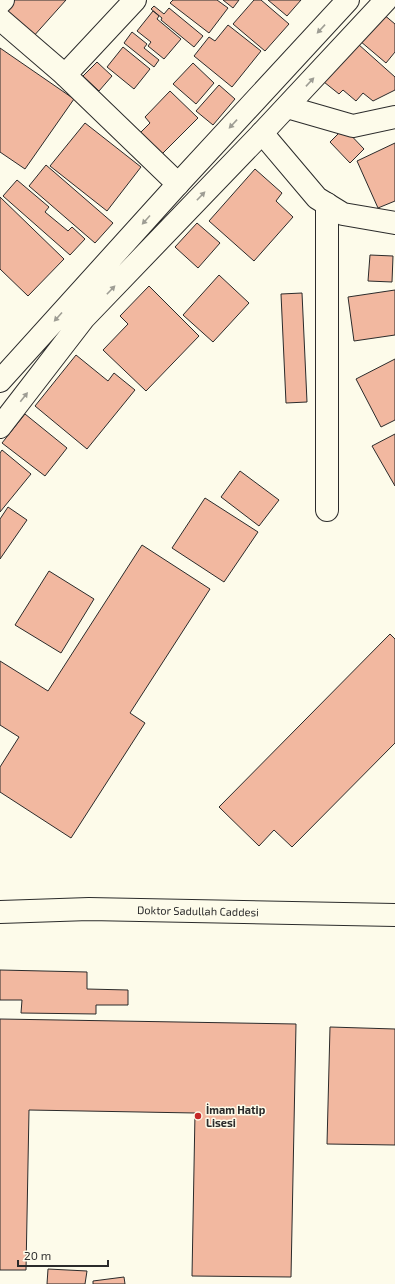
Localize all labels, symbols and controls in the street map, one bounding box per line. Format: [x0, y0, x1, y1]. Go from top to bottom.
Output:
one-way arrow [316, 24, 326, 34]
one-way arrow [305, 77, 314, 86]
one-way arrow [229, 120, 238, 129]
one-way arrow [197, 191, 206, 201]
one-way arrow [141, 215, 150, 226]
one-way arrow [106, 285, 116, 295]
one-way arrow [54, 312, 63, 322]
one-way arrow [20, 391, 28, 402]
street label: Doktor Sadullah Caddesi [137, 903, 259, 918]
place label: İmam Hatip Lisesi [206, 1103, 266, 1129]
marker: İmam Hatip Lisesi [193, 1111, 203, 1121]
scale bar [18, 1242, 108, 1268]
text: 20 m [24, 1248, 51, 1262]

